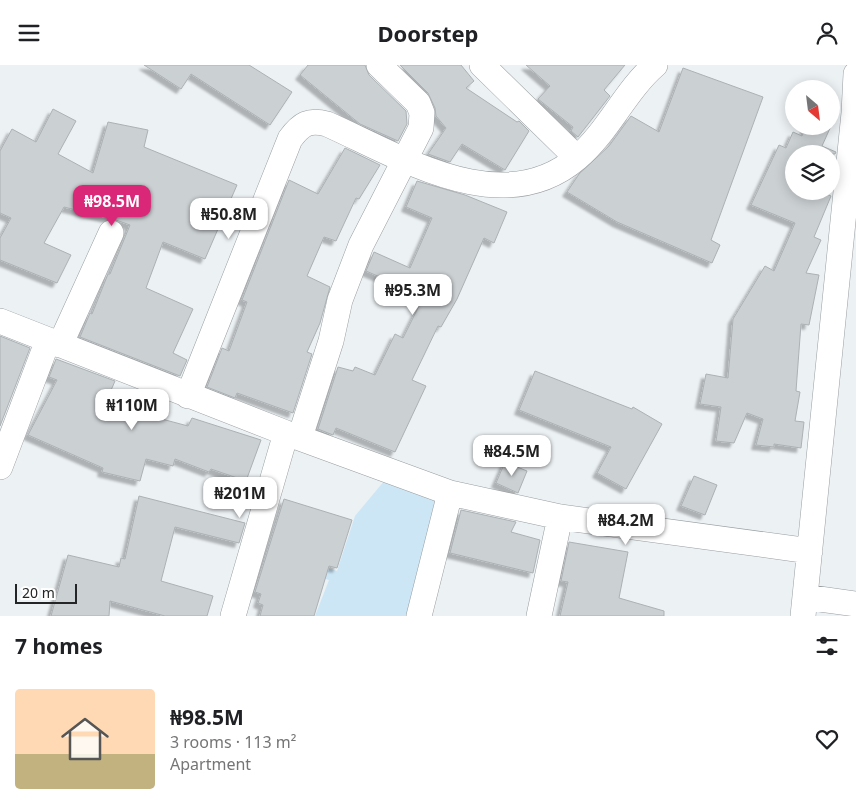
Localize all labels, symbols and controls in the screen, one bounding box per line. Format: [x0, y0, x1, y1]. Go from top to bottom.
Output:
text: Doorstep [377, 18, 479, 48]
icon: menu [15, 19, 43, 47]
icon: person [813, 19, 841, 47]
north arrow [785, 80, 840, 135]
map controls [785, 80, 840, 200]
button: layers [785, 145, 840, 200]
pin: ₦98.5M [71, 185, 153, 227]
text: ₦98.5M [84, 190, 140, 212]
pin: ₦50.8M [188, 197, 270, 240]
text: ₦50.8M [201, 203, 257, 225]
pin: ₦95.3M [372, 273, 454, 316]
text: ₦95.3M [385, 279, 441, 301]
pin: ₦110M [97, 389, 167, 431]
text: ₦110M [106, 394, 158, 416]
pin: ₦84.5M [471, 435, 553, 477]
text: ₦84.5M [484, 440, 540, 462]
pin: ₦201M [205, 477, 275, 519]
text: ₦201M [214, 482, 266, 504]
pin: ₦84.2M [585, 503, 667, 546]
text: ₦84.2M [598, 509, 654, 531]
scale bar [15, 581, 78, 604]
text: 20 m [22, 583, 55, 602]
text: 7 homes [15, 632, 103, 660]
icon: filters [813, 632, 841, 660]
text: ₦98.5M [170, 703, 244, 731]
icon: home [55, 709, 115, 769]
icon: heart [813, 725, 841, 753]
text: 3 rooms · 113 m² [170, 731, 296, 753]
text: Apartment [170, 753, 251, 775]

